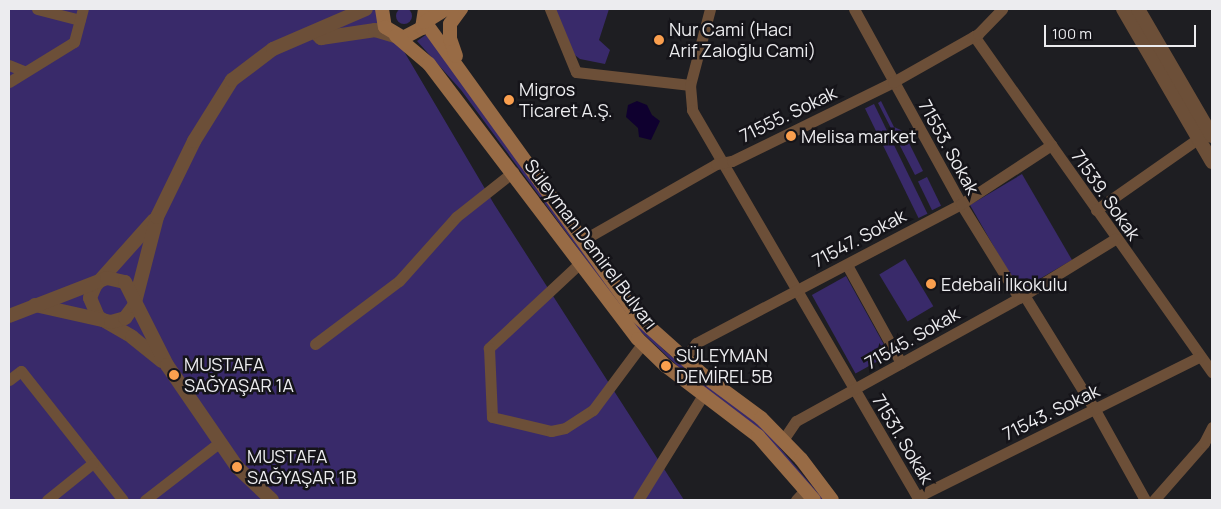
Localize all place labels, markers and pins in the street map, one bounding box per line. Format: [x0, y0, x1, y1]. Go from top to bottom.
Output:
place label: Nur Cami (Hacı Arif Zaloğlu Cami) [669, 19, 816, 62]
marker: Nur Cami (Hacı Arif Zaloğlu Cami) [653, 34, 665, 46]
place label: Migros Ticaret A.Ş. [519, 79, 613, 122]
marker: Migros Ticaret A.Ş. [503, 94, 515, 106]
place label: Melisa market [801, 125, 916, 147]
marker: Melisa market [785, 130, 797, 142]
place label: Edebali İlkokulu [941, 273, 1067, 295]
marker: Edebali İlkokulu [925, 278, 937, 290]
place label: SÜLEYMAN DEMİREL 5B [676, 345, 774, 388]
place label: MUSTAFA SAĞYAŞAR 1A [184, 354, 294, 396]
marker: SÜLEYMAN DEMİREL 5B [660, 360, 672, 372]
marker: MUSTAFA SAĞYAŞAR 1A [168, 369, 180, 381]
place label: MUSTAFA SAĞYAŞAR 1B [247, 446, 357, 488]
marker: MUSTAFA SAĞYAŞAR 1B [231, 461, 243, 473]

